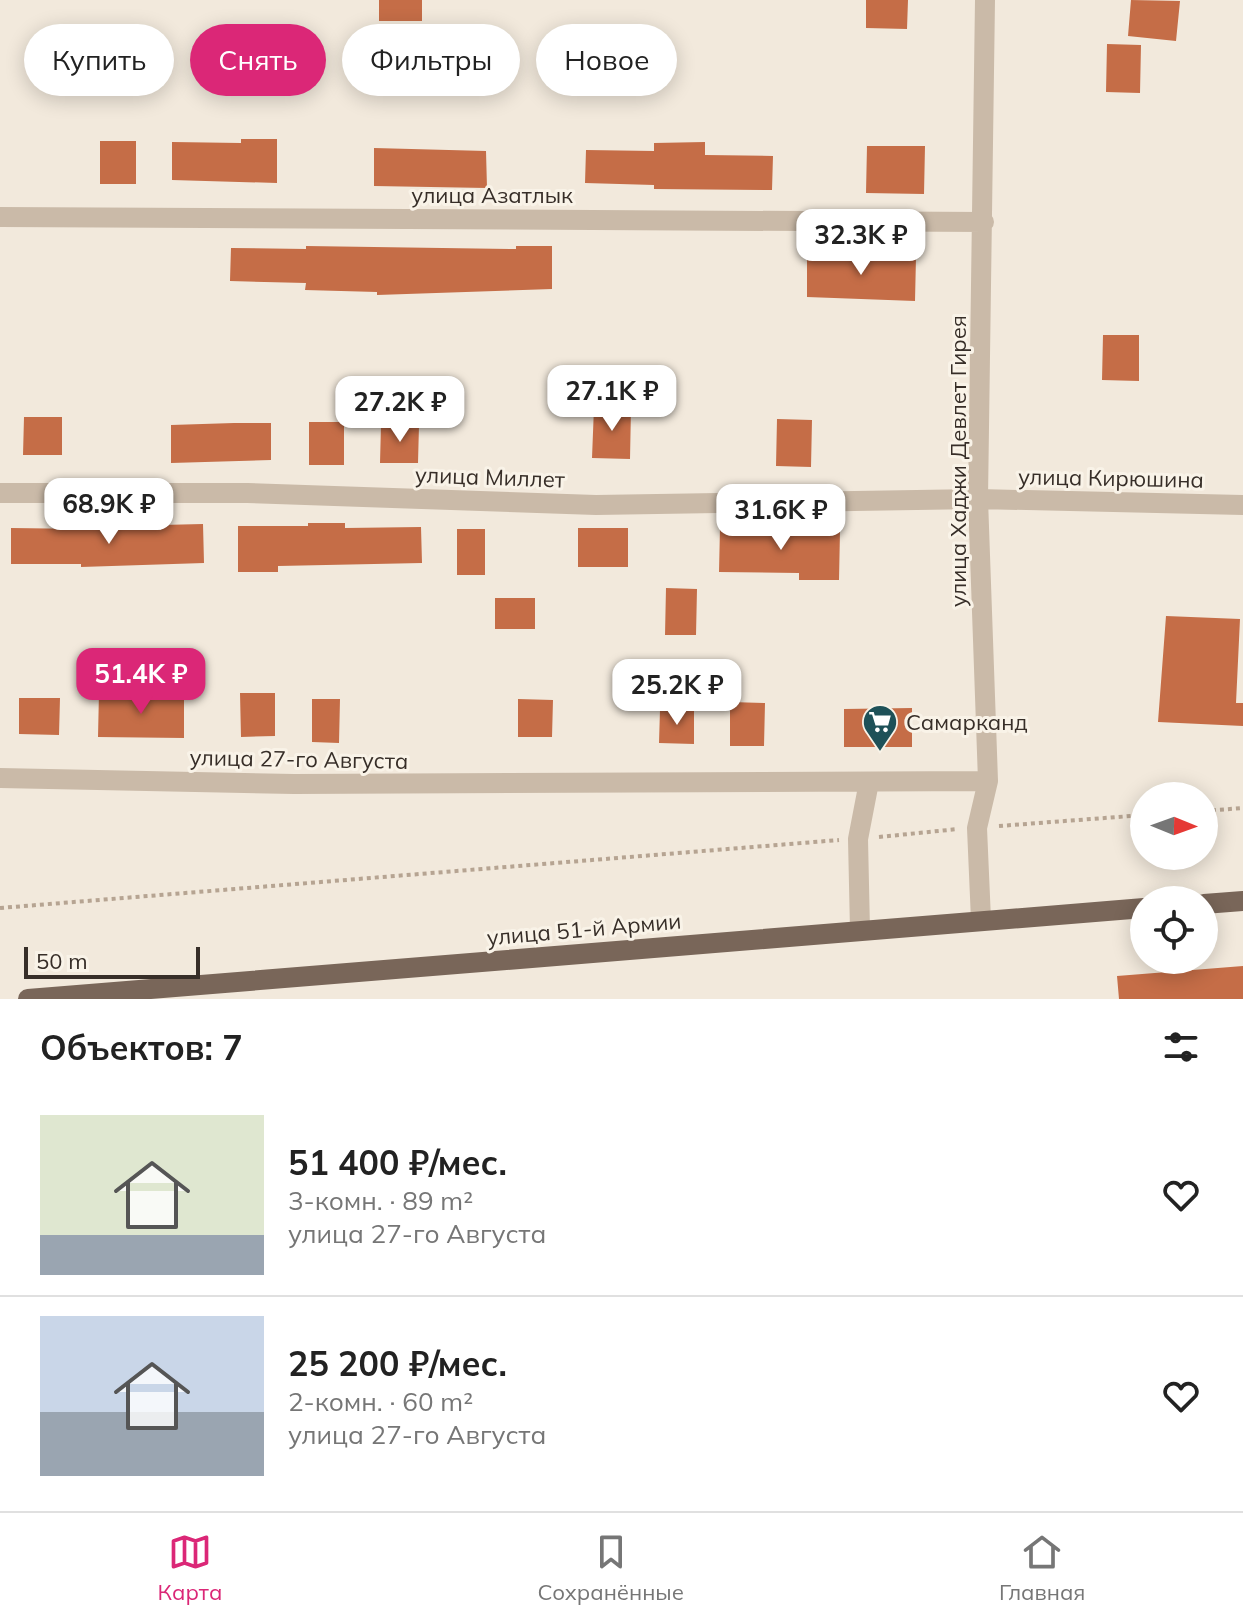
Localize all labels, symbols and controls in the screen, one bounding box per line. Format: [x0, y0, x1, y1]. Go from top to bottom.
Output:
chip: Купить [24, 24, 174, 96]
chip: Снять [190, 24, 326, 96]
chip: Фильтры [342, 24, 520, 96]
chip: Новое [536, 24, 677, 96]
street label: улица Азатлык [411, 181, 573, 209]
pin: 32.3K ₽ [787, 209, 935, 277]
text: 32.3K ₽ [814, 218, 908, 251]
street label: улица Хаджи Девлет Гирея [944, 315, 972, 607]
pin: 27.1K ₽ [538, 365, 686, 433]
text: 27.1K ₽ [565, 374, 659, 407]
pin: 27.2K ₽ [326, 376, 474, 444]
text: 27.2K ₽ [353, 385, 447, 418]
street label: улица Миллет [415, 460, 565, 494]
street label: улица Кирюшина [1018, 462, 1204, 494]
pin: 68.9K ₽ [35, 478, 183, 546]
pin: 31.6K ₽ [707, 484, 855, 552]
text: 68.9K ₽ [62, 487, 156, 520]
text: 31.6K ₽ [734, 493, 828, 526]
pin: 51.4K ₽ [67, 648, 215, 716]
text: 51.4K ₽ [94, 657, 188, 690]
pin: 25.2K ₽ [603, 659, 751, 727]
text: 25.2K ₽ [630, 668, 724, 701]
supermarket icon: Самарканд [861, 703, 899, 753]
place label: Самарканд [906, 708, 1028, 736]
street label: улица 27-го Августа [190, 743, 408, 775]
north arrow [1130, 782, 1218, 870]
map controls [1130, 782, 1218, 974]
button: locate [1130, 886, 1218, 974]
street label: улица 51-й Армии [486, 907, 682, 951]
scale bar [24, 943, 200, 979]
text: 50 m [36, 947, 87, 975]
icon: filters [1159, 1025, 1203, 1069]
text: Объектов: 7 [40, 1026, 243, 1069]
text: 51 400 ₽/мес. [288, 1141, 507, 1184]
icon: home [104, 1147, 200, 1243]
icon: heart [1159, 1173, 1203, 1217]
text: 3-комн. · 89 m² [288, 1184, 473, 1217]
text: улица 27-го Августа [288, 1217, 546, 1250]
text: 25 200 ₽/мес. [288, 1342, 507, 1385]
icon: home [104, 1348, 200, 1444]
icon: heart [1159, 1374, 1203, 1418]
text: 2-комн. · 60 m² [288, 1385, 473, 1418]
text: улица 27-го Августа [288, 1418, 546, 1451]
tab: Карта [158, 1530, 222, 1606]
tab: Сохранённые [537, 1530, 684, 1606]
tab: Главная [999, 1530, 1085, 1606]

